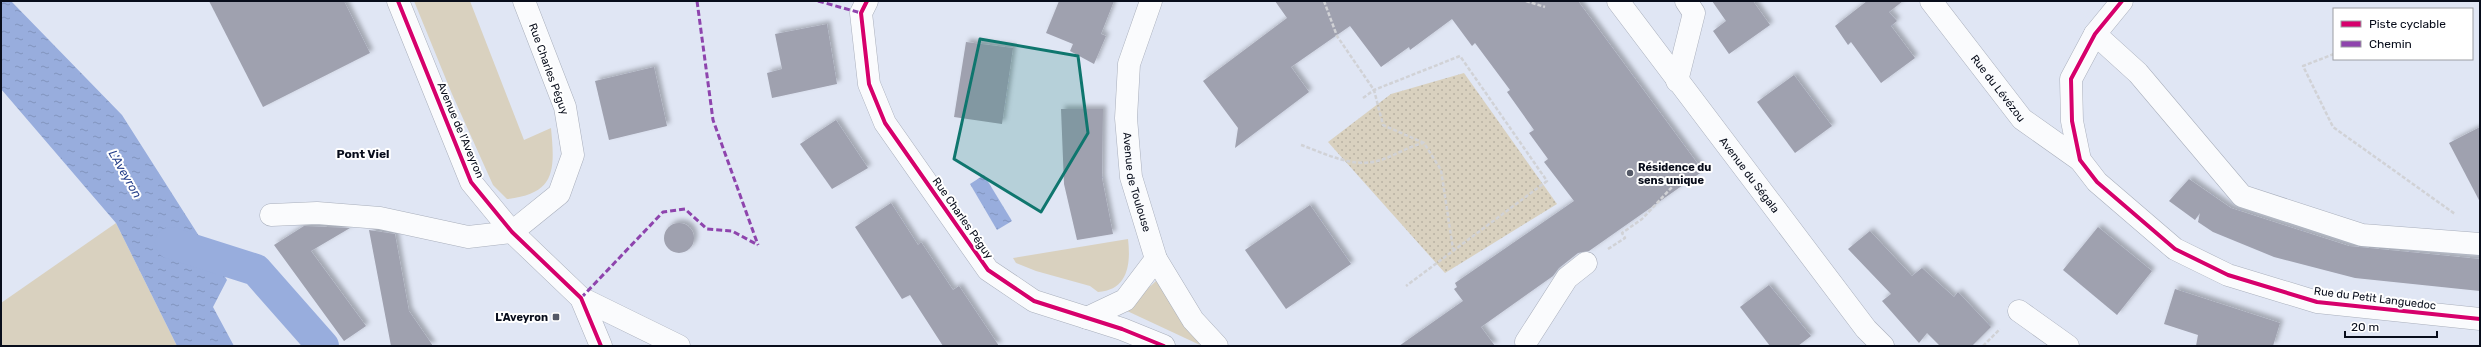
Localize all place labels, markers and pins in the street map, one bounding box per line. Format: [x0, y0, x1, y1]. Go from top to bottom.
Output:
place label: Résidence du sens unique [1638, 161, 1711, 187]
marker: Résidence du sens unique [1625, 168, 1635, 178]
place label: L'Aveyron [495, 311, 548, 324]
marker: L'Aveyron [551, 312, 561, 322]

